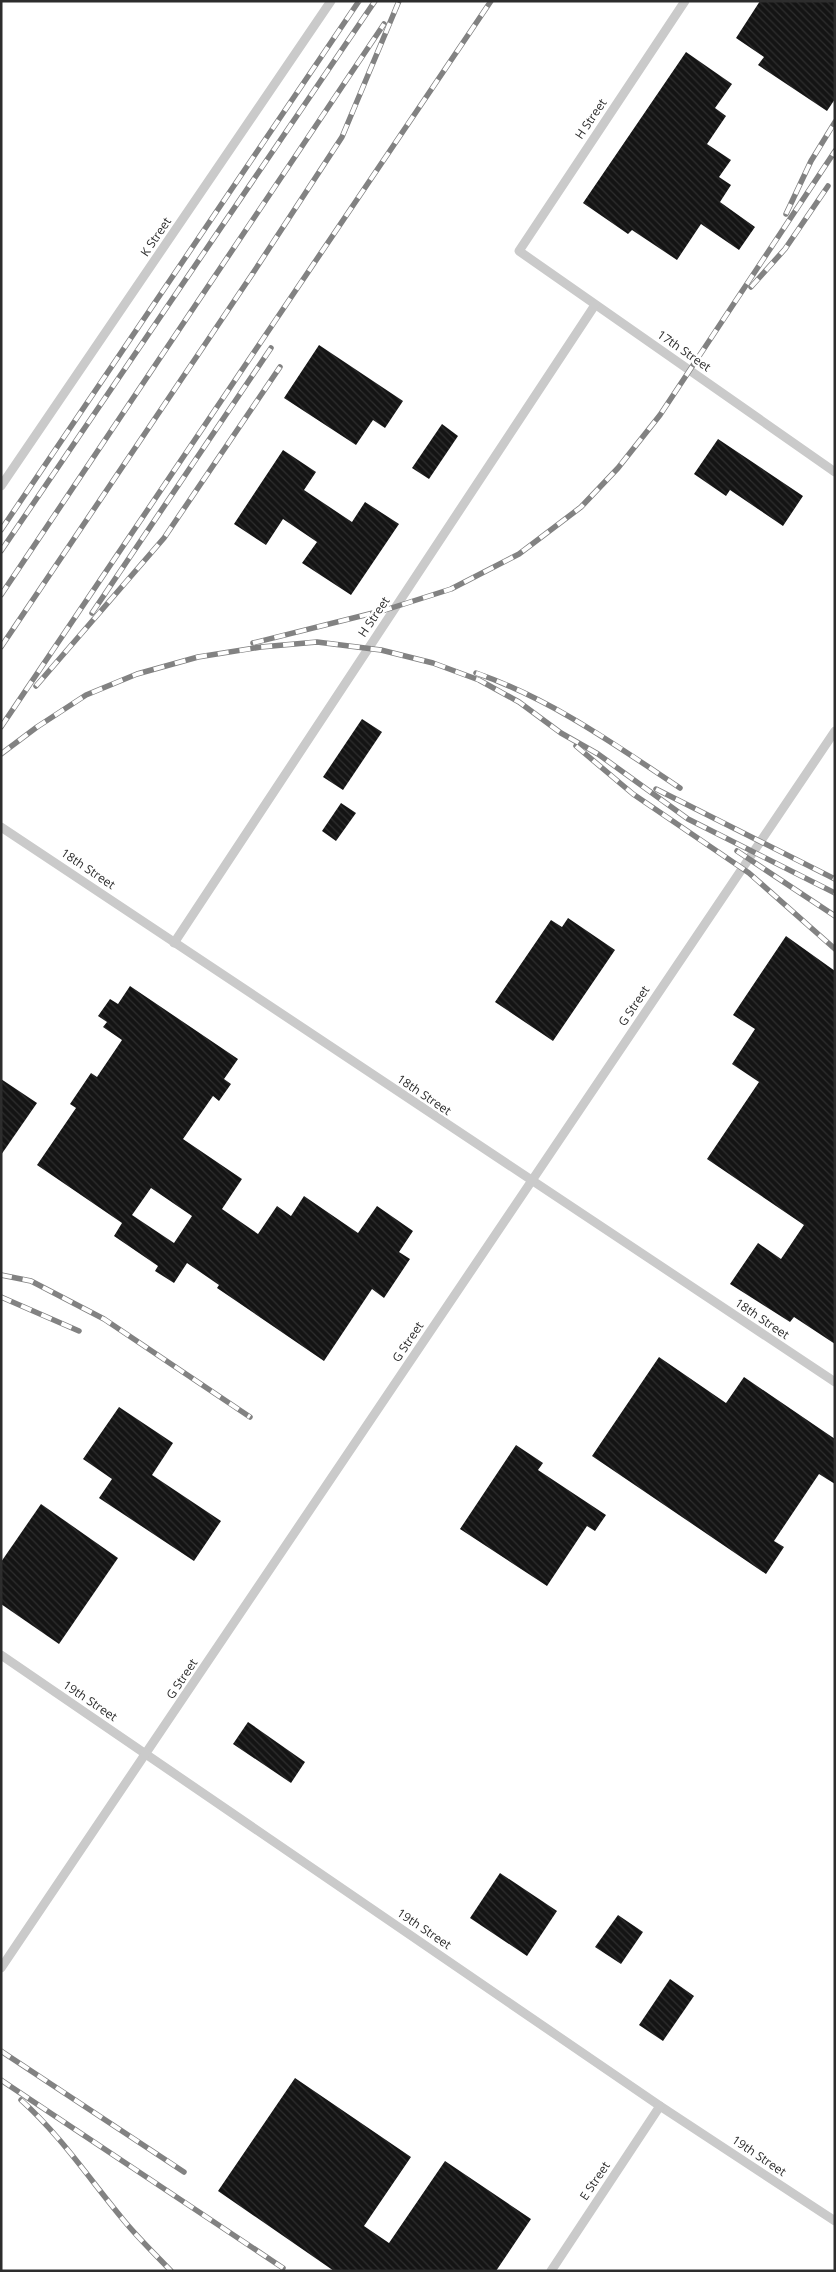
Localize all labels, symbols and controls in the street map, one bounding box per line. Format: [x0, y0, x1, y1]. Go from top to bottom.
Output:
street label: H Street [571, 95, 610, 142]
street label: K Street [136, 214, 175, 260]
street label: 17th Street [654, 326, 715, 375]
street label: H Street [354, 593, 393, 640]
street label: 18th Street [58, 844, 119, 893]
street label: G Street [614, 982, 653, 1029]
street label: 18th Street [394, 1070, 455, 1119]
street label: 18th Street [732, 1294, 793, 1343]
street label: G Street [388, 1318, 427, 1365]
street label: G Street [162, 1655, 201, 1702]
street label: 19th Street [60, 1676, 121, 1725]
street label: 19th Street [394, 1904, 455, 1953]
street label: 19th Street [729, 2131, 790, 2180]
street label: E Street [575, 2158, 614, 2203]

